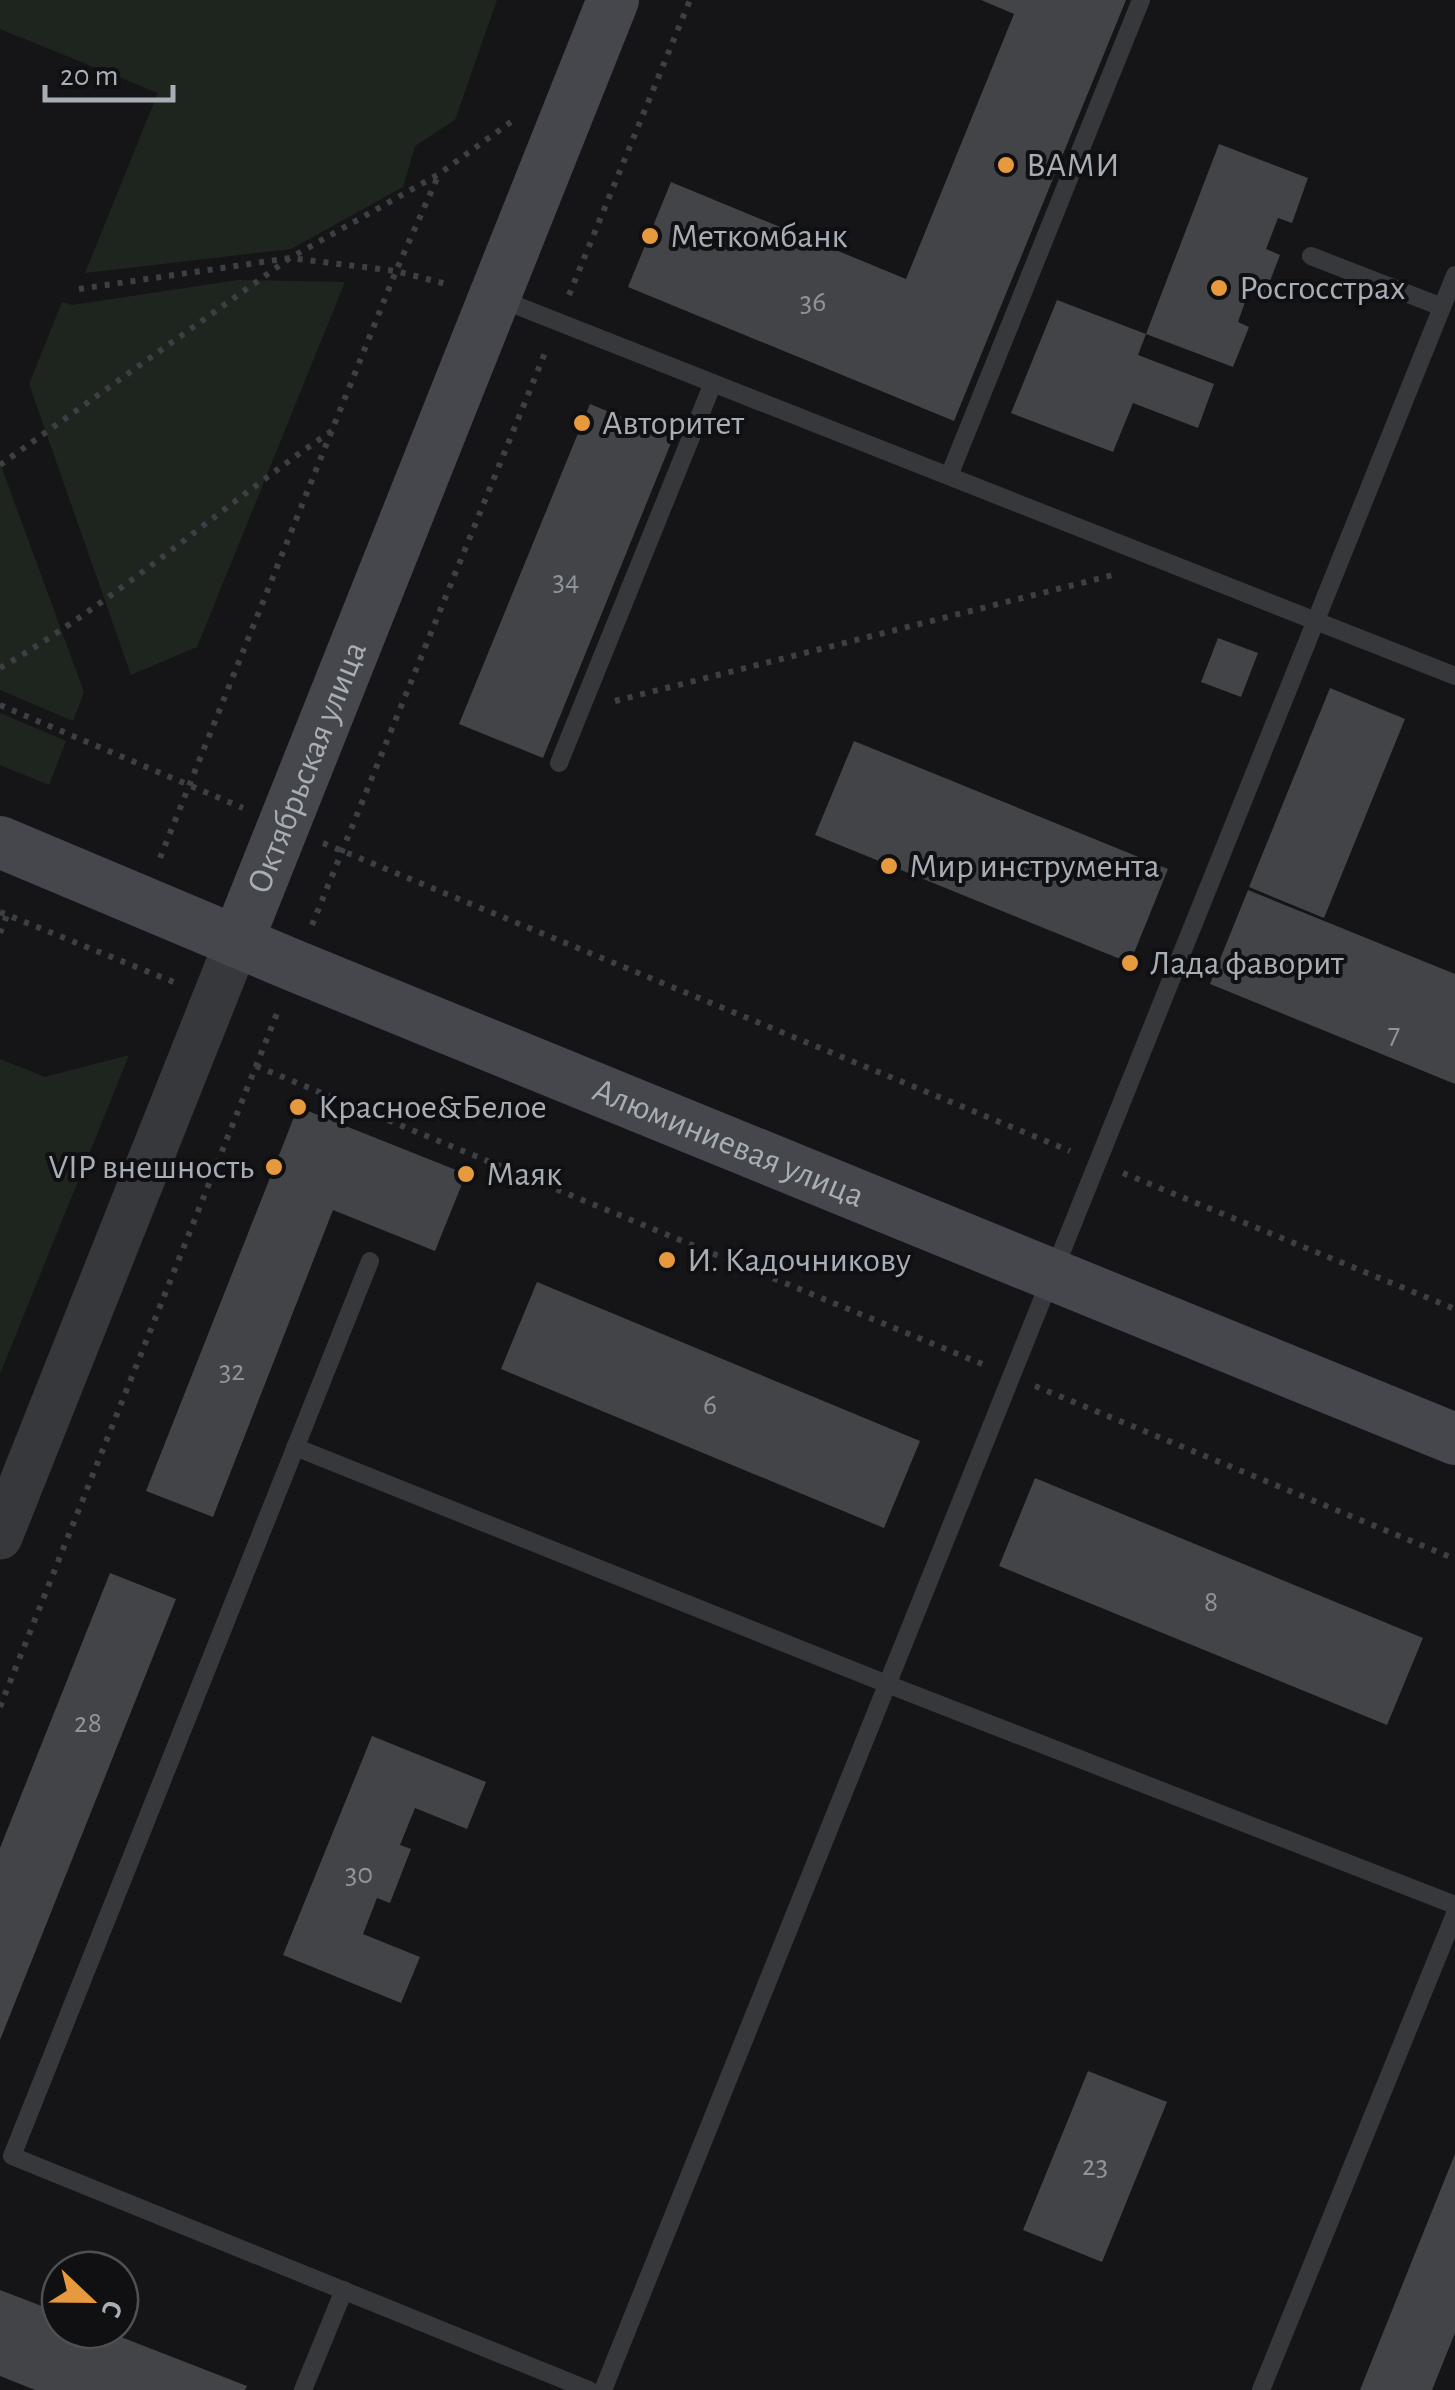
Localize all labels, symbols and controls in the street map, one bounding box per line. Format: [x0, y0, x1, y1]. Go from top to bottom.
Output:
scale bar [45, 40, 172, 102]
text: 20 m [60, 61, 118, 91]
place label: ВАМИ [1026, 148, 1120, 183]
marker: ВАМИ [995, 154, 1017, 176]
place label: Меткомбанк [670, 219, 847, 254]
marker: Меткомбанк [639, 225, 661, 247]
place label: Росгосстрах [1239, 271, 1406, 306]
marker: Росгосстрах [1208, 277, 1230, 299]
house number: 36 [800, 287, 826, 317]
place label: Авторитет [602, 406, 744, 441]
marker: Авторитет [571, 412, 593, 434]
house number: 34 [553, 566, 579, 596]
street label: Октябрьская улица [241, 636, 373, 898]
place label: Мир инструмента [909, 849, 1160, 884]
marker: Мир инструмента [878, 855, 900, 877]
place label: Лада фаворит [1150, 946, 1344, 981]
marker: Лада фаворит [1119, 952, 1141, 974]
house number: 7 [1388, 1019, 1400, 1049]
street label: Алюминиевая улица [588, 1072, 869, 1214]
place label: Красное&Белое [318, 1090, 547, 1125]
marker: Красное&Белое [287, 1096, 309, 1118]
place label: VIP внешность [49, 1150, 254, 1185]
marker: VIP внешность [263, 1156, 285, 1178]
place label: Маяк [486, 1157, 562, 1192]
marker: Маяк [455, 1163, 477, 1185]
place label: И. Кадочникову [687, 1243, 911, 1278]
marker: И. Кадочникову [656, 1249, 678, 1271]
house number: 32 [219, 1356, 245, 1386]
house number: 6 [703, 1390, 717, 1420]
house number: 8 [1204, 1587, 1218, 1617]
house number: 28 [74, 1708, 102, 1738]
house number: 30 [345, 1859, 373, 1889]
house number: 23 [1082, 2151, 1108, 2181]
north arrow [40, 2250, 140, 2350]
text: С [95, 2296, 127, 2321]

